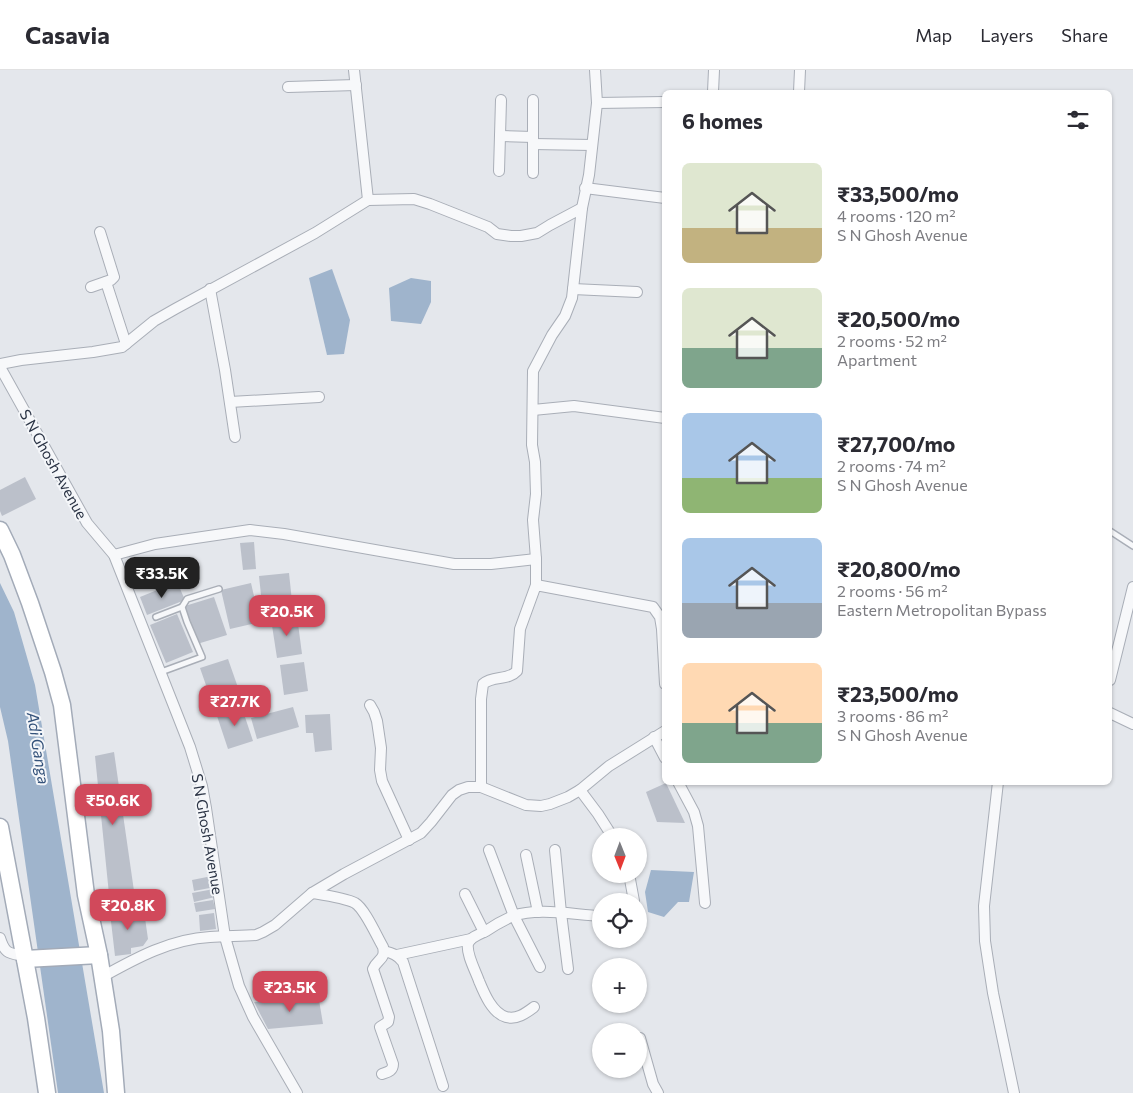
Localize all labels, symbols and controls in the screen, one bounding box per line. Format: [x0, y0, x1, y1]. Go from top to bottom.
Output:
text: Casavia [25, 20, 110, 49]
text: Map [915, 24, 952, 46]
text: Layers [980, 24, 1033, 46]
text: Share [1061, 24, 1108, 46]
icon: filters [1064, 106, 1092, 134]
text: 6 homes [682, 108, 763, 133]
text: ₹33,500/mo [837, 181, 959, 206]
icon: home [722, 183, 782, 243]
text: 4 rooms · 120 m² [837, 206, 956, 225]
text: S N Ghosh Avenue [837, 225, 968, 244]
text: ₹20,500/mo [837, 306, 960, 331]
icon: home [722, 308, 782, 368]
text: 2 rooms · 52 m² [837, 331, 947, 350]
text: Apartment [837, 350, 917, 369]
street label: S N Ghosh Avenue [16, 406, 92, 522]
text: ₹27,700/mo [837, 431, 955, 456]
icon: home [722, 433, 782, 493]
text: 2 rooms · 74 m² [837, 456, 946, 475]
text: S N Ghosh Avenue [837, 475, 968, 494]
pin: ₹33.5K [121, 556, 203, 599]
text: ₹20,800/mo [837, 556, 961, 581]
icon: home [722, 558, 782, 618]
text: ₹33.5K [136, 563, 188, 582]
text: 2 rooms · 56 m² [837, 581, 948, 600]
pin: ₹20.5K [246, 594, 328, 637]
text: Eastern Metropolitan Bypass [837, 600, 1047, 619]
text: ₹20.5K [260, 601, 314, 620]
text: ₹23,500/mo [837, 681, 959, 706]
icon: home [722, 683, 782, 743]
pin: ₹27.7K [194, 684, 276, 727]
text: ₹27.7K [210, 691, 260, 710]
text: 3 rooms · 86 m² [837, 706, 948, 725]
water label: Adi Ganga [24, 709, 54, 786]
text: S N Ghosh Avenue [837, 725, 968, 744]
street label: S N Ghosh Avenue [188, 772, 228, 896]
pin: ₹50.6K [72, 784, 154, 826]
text: ₹50.6K [86, 790, 140, 809]
north arrow [592, 828, 648, 882]
map controls [592, 828, 647, 1078]
pin: ₹20.8K [87, 888, 169, 931]
button: locate [592, 893, 647, 948]
text: ₹20.8K [101, 895, 155, 914]
button: + [592, 958, 647, 1013]
pin: ₹23.5K [249, 970, 331, 1013]
text: ₹23.5K [264, 977, 316, 996]
button: − [592, 1023, 647, 1078]

